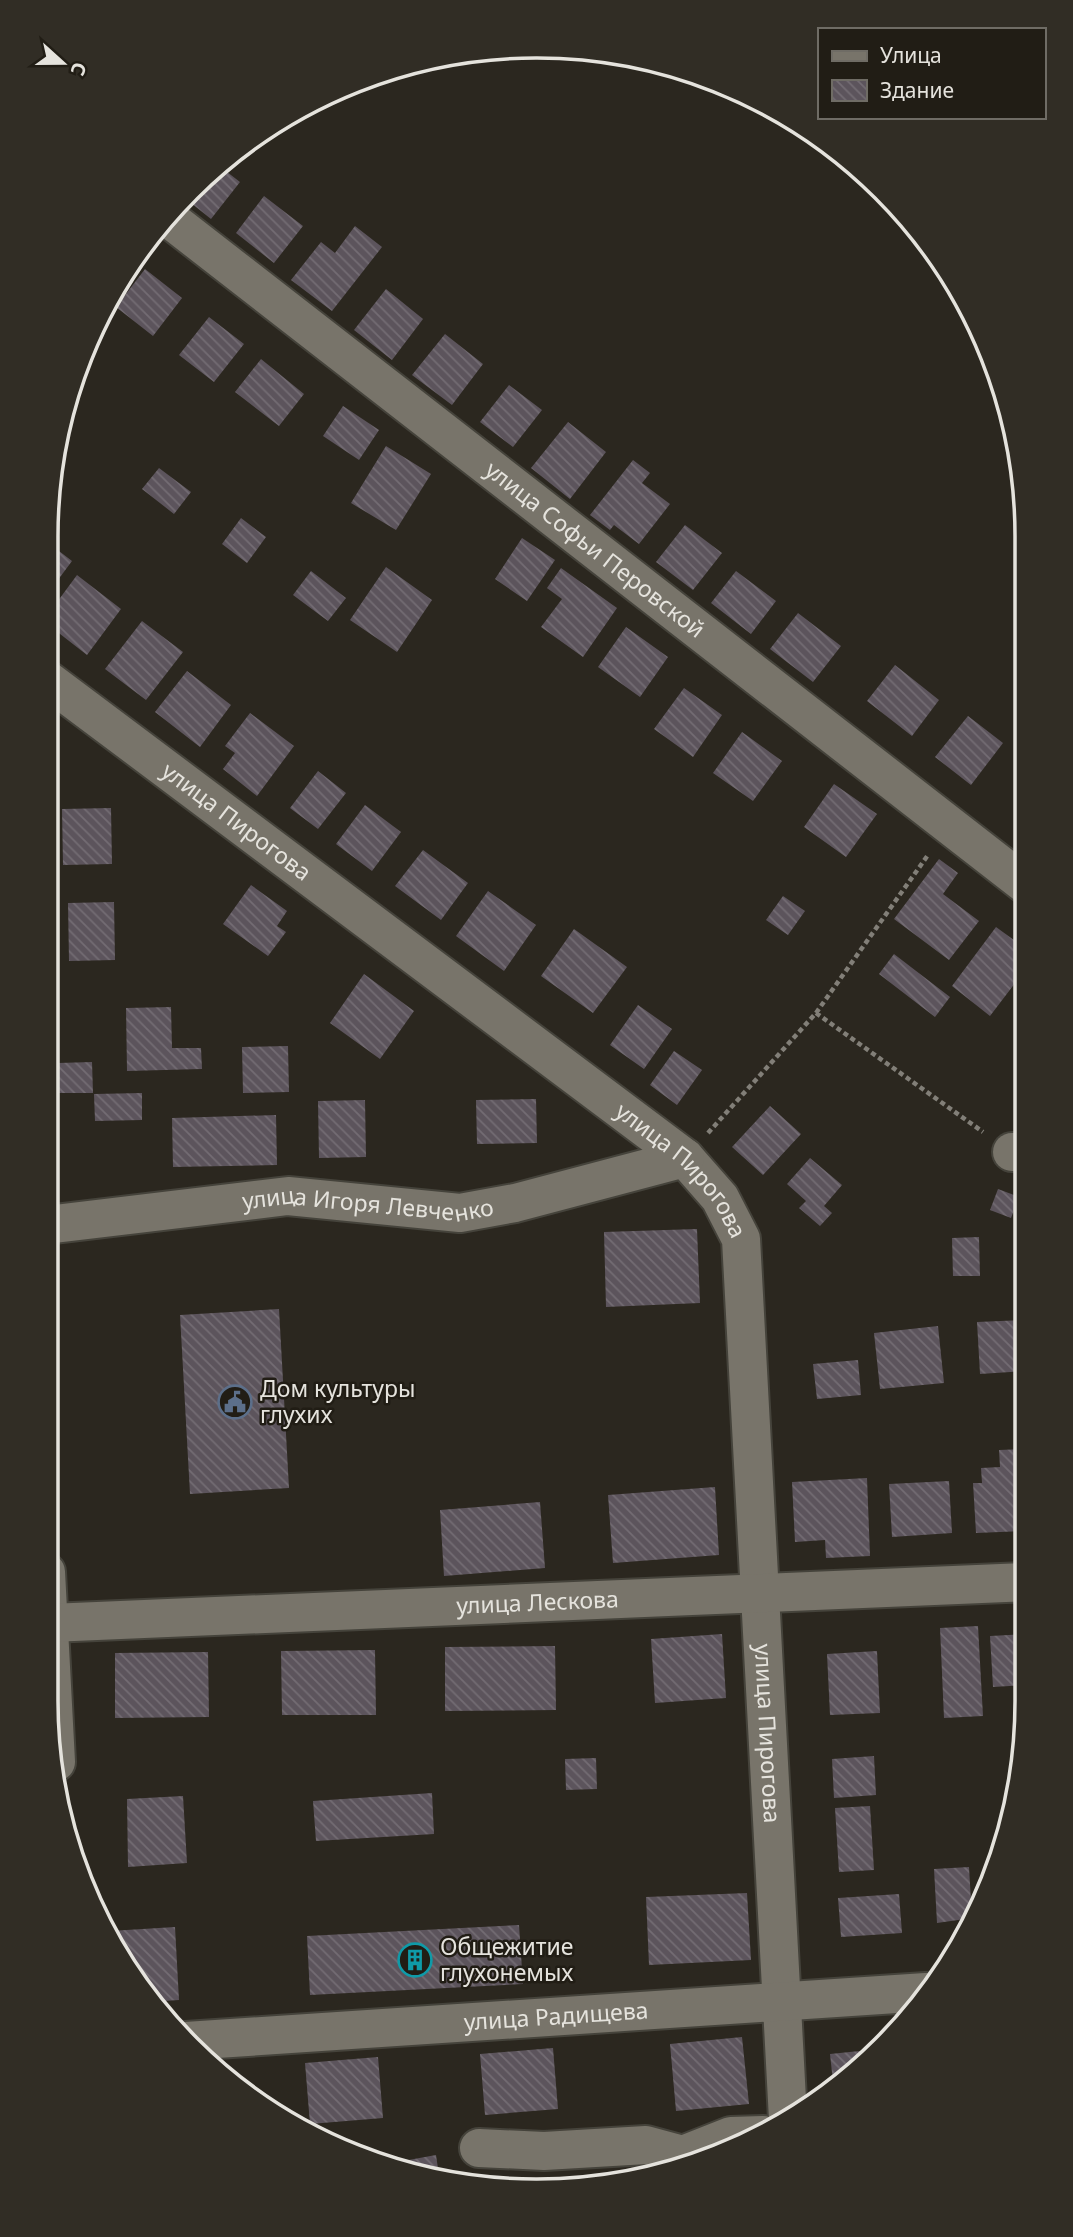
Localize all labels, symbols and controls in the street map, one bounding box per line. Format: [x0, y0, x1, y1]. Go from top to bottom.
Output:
north arrow [28, 28, 98, 98]
legend [818, 28, 1045, 119]
text: Улица [880, 41, 942, 69]
text: С [65, 59, 93, 79]
text: Здание [880, 76, 954, 104]
street label: улица Софьи Перовской [479, 453, 712, 645]
street label: улица Пирогова [156, 754, 318, 888]
street label: улица Пирогова [609, 1094, 755, 1243]
street label: улица Игоря Левченко [240, 1178, 496, 1229]
place label: Дом культуры глухих [260, 1372, 415, 1430]
public building icon: Дом культуры глухих [216, 1383, 254, 1421]
street label: улица Лескова [456, 1582, 619, 1621]
street label: улица Пирогова [748, 1643, 789, 1824]
place label: Общежитие глухонемых [440, 1930, 573, 1988]
building icon: Общежитие глухонемых [396, 1941, 434, 1979]
street label: улица Радищева [463, 1993, 649, 2038]

